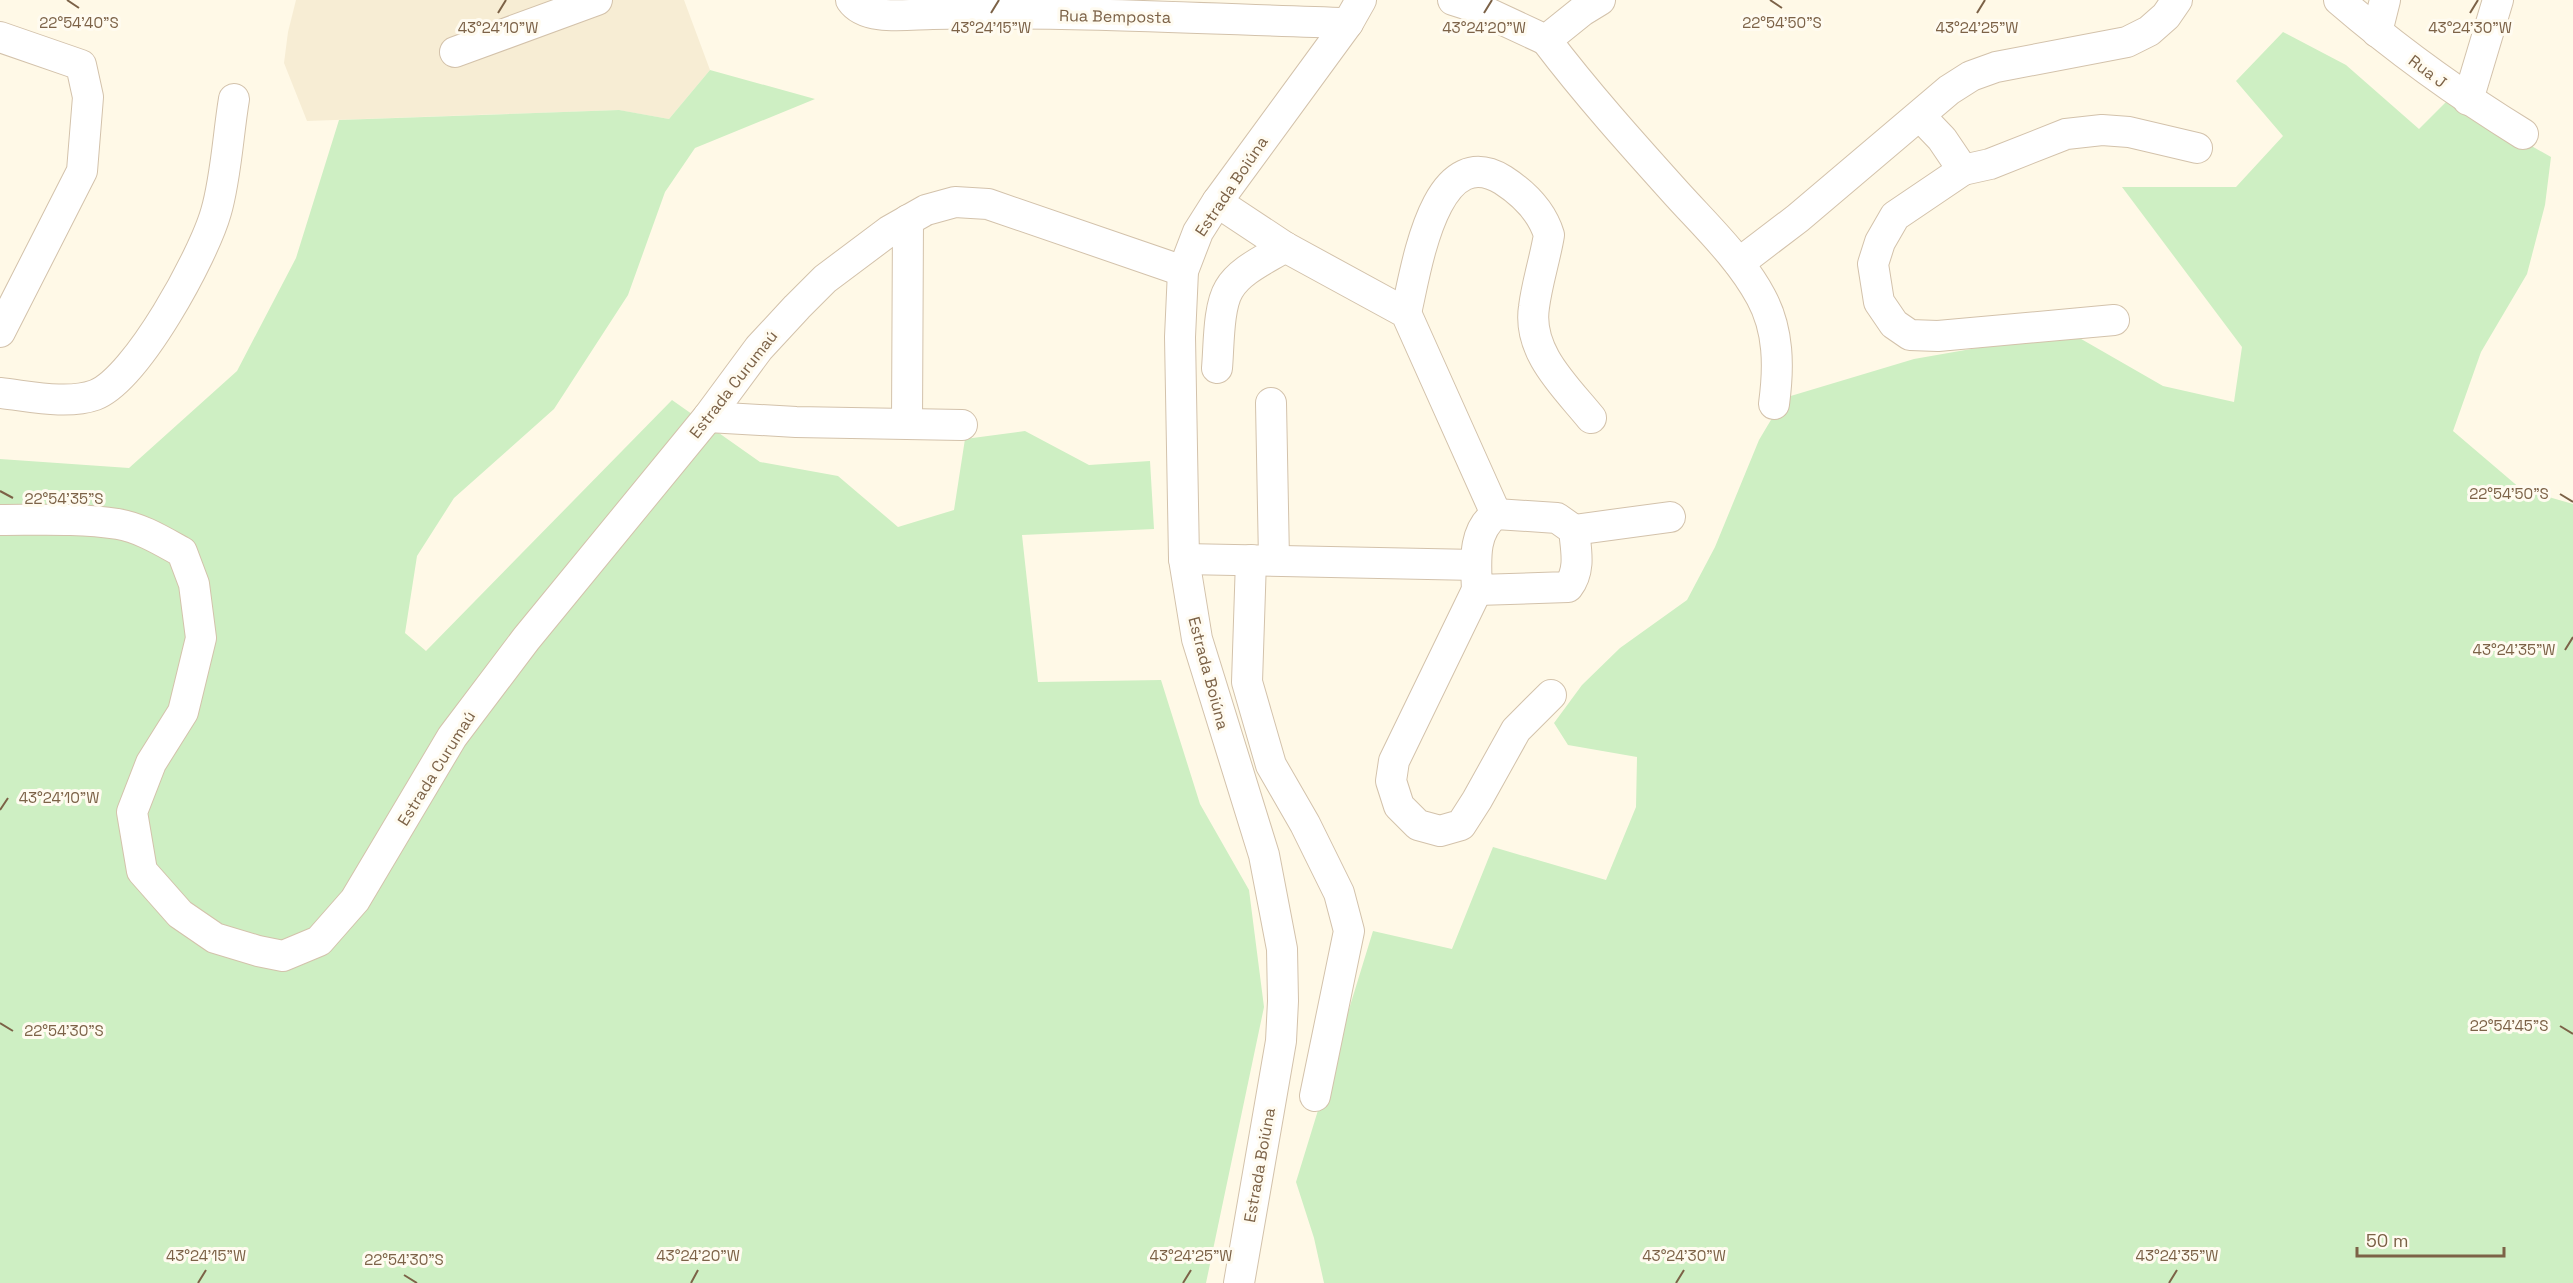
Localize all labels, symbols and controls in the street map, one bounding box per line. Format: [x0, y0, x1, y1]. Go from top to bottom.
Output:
street label: Rua Bemposta [1059, 5, 1171, 28]
text: 22°54'40"S [39, 13, 119, 32]
text: 22°54'50"S [1742, 13, 1822, 32]
text: 43°24'10"W [458, 18, 538, 37]
text: 43°24'15"W [951, 18, 1031, 37]
text: 43°24'20"W [1442, 18, 1526, 37]
text: 43°24'25"W [1936, 18, 2018, 37]
text: 43°24'30"W [2428, 18, 2512, 37]
street label: Rua J [2404, 50, 2451, 93]
street label: Estrada Boiúna [1190, 132, 1273, 240]
street label: Estrada Curumaú [685, 326, 782, 443]
text: 22°54'50"S [2469, 484, 2549, 503]
text: 22°54'35"S [24, 489, 104, 508]
street label: Estrada Boiúna [1183, 614, 1234, 732]
text: 43°24'35"W [2473, 640, 2555, 659]
street label: Estrada Curumaú [393, 707, 480, 830]
text: 43°24'10"W [19, 788, 99, 807]
text: 22°54'45"S [2470, 1016, 2548, 1035]
text: 22°54'30"S [24, 1021, 104, 1040]
street label: Estrada Boiúna [1239, 1106, 1280, 1224]
scale bar [2357, 1220, 2504, 1258]
text: 50 m [2366, 1229, 2408, 1252]
text: 43°24'15"W [166, 1246, 246, 1265]
text: 43°24'20"W [656, 1246, 740, 1265]
text: 43°24'25"W [1150, 1246, 1232, 1265]
text: 43°24'30"W [1642, 1246, 1726, 1265]
text: 43°24'35"W [2136, 1246, 2218, 1265]
text: 22°54'30"S [364, 1250, 444, 1269]

